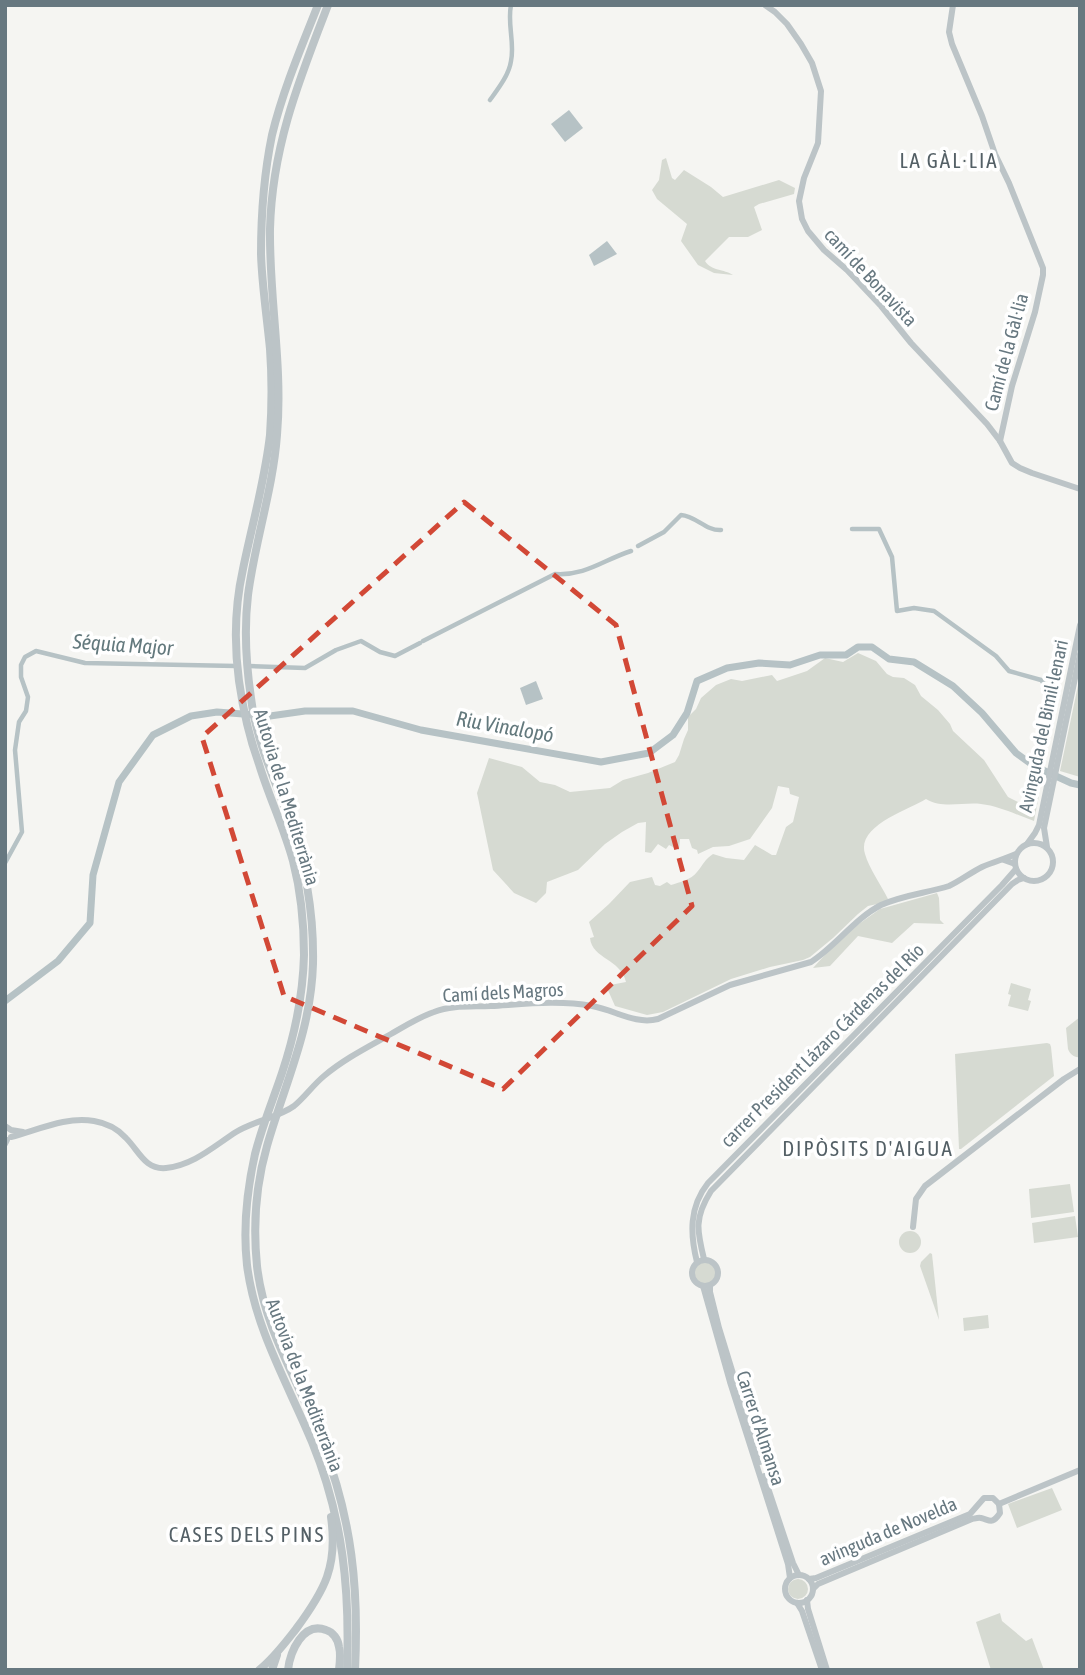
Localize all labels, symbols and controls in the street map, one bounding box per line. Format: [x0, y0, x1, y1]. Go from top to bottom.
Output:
district label: LA GÀL·LIA [899, 148, 999, 172]
street label: camí de Bonavista [820, 223, 922, 331]
street label: Camí de la Gàl·lia [980, 291, 1032, 413]
water label: Séquia Major [71, 628, 175, 660]
street label: Avinguda del Bimil·lenari [1014, 638, 1072, 814]
street label: Autovia de la Mediterrània [250, 706, 324, 888]
water label: Riu Vinalopó [455, 706, 556, 746]
street label: carrer President Lázaro Cárdenas del Río [716, 939, 928, 1151]
street label: Camí dels Magros [442, 978, 564, 1006]
district label: DIPÒSITS D'AIGUA [782, 1136, 954, 1160]
street label: Autovia de la Mediterrània [262, 1295, 348, 1475]
street label: Carrer d'Almansa [732, 1368, 790, 1488]
street label: avinguda de Novelda [816, 1492, 960, 1570]
district label: CASES DELS PINS [169, 1522, 325, 1546]

